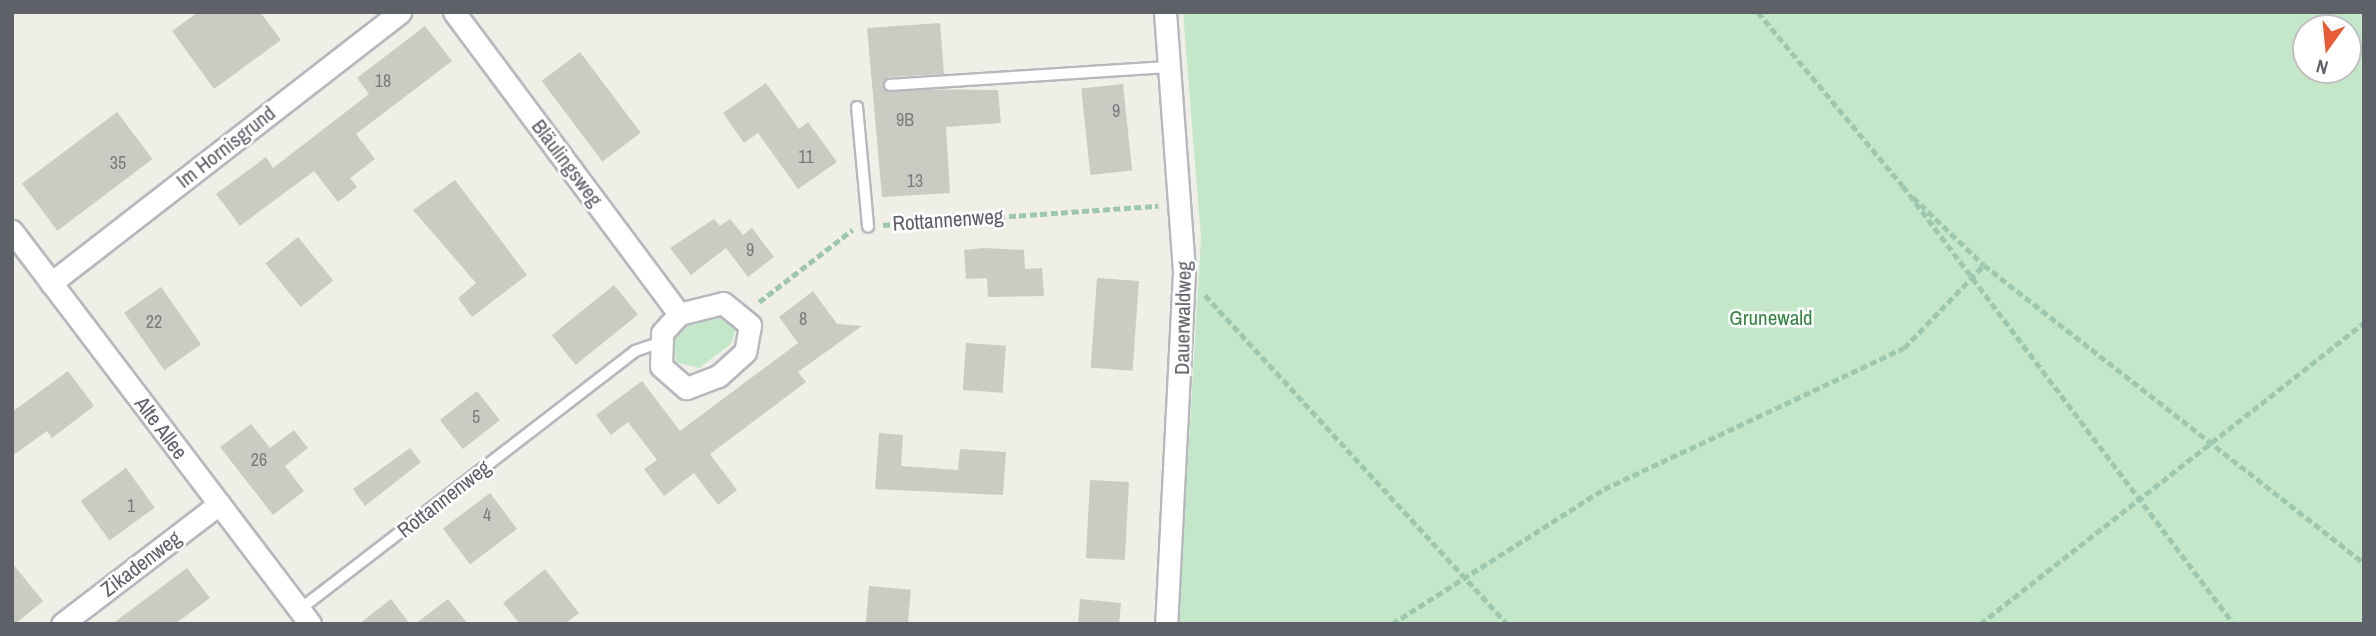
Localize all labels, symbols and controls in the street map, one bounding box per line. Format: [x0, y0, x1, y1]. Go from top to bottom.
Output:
north arrow [2292, 14, 2362, 84]
text: N [2313, 53, 2331, 81]
house number: 18 [375, 70, 391, 92]
house number: 9 [1112, 100, 1120, 122]
street label: Im Hornisgrund [171, 101, 281, 193]
house number: 9B [896, 109, 914, 131]
street label: Bläulingsweg [526, 115, 608, 211]
house number: 11 [798, 146, 814, 168]
house number: 35 [110, 152, 126, 174]
house number: 13 [907, 170, 923, 192]
street label: Rottannenweg [892, 204, 1004, 236]
house number: 9 [746, 239, 754, 261]
street label: Dauerwaldweg [1169, 261, 1197, 375]
park label: Grunewald [1729, 305, 1813, 331]
house number: 8 [799, 308, 807, 330]
house number: 22 [146, 311, 162, 333]
street label: Alte Allee [129, 391, 193, 465]
house number: 5 [472, 406, 480, 428]
house number: 26 [251, 449, 267, 471]
street label: Rottannenweg [392, 455, 496, 543]
house number: 1 [127, 495, 135, 517]
house number: 4 [483, 504, 491, 526]
street label: Zikadenweg [96, 526, 186, 602]

